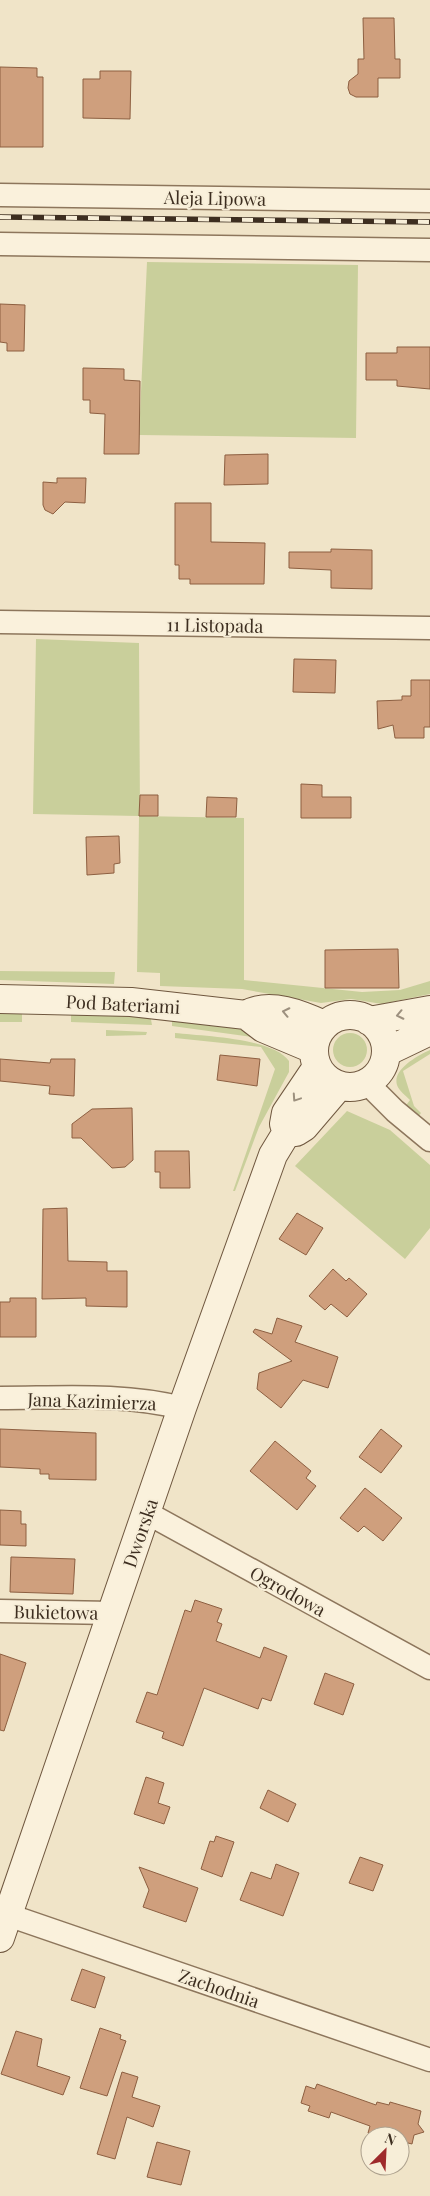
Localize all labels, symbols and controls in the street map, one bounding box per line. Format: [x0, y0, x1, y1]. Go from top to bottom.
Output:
street label: Aleja Lipowa [163, 185, 266, 211]
street label: 11 Listopada [166, 612, 264, 638]
street label: Pod Bateriami [65, 989, 181, 1019]
one-way arrow [281, 1007, 290, 1018]
one-way arrow [395, 1009, 404, 1019]
one-way arrow [293, 1092, 302, 1102]
street label: Jana Kazimierza [26, 1387, 157, 1415]
street label: Dworska [117, 1495, 163, 1571]
street label: Ogrodowa [246, 1560, 330, 1622]
street label: Bukietowa [13, 1599, 99, 1625]
street label: Zachodnia [175, 1963, 263, 2013]
north arrow [360, 2126, 410, 2176]
text: N [382, 2128, 399, 2149]

